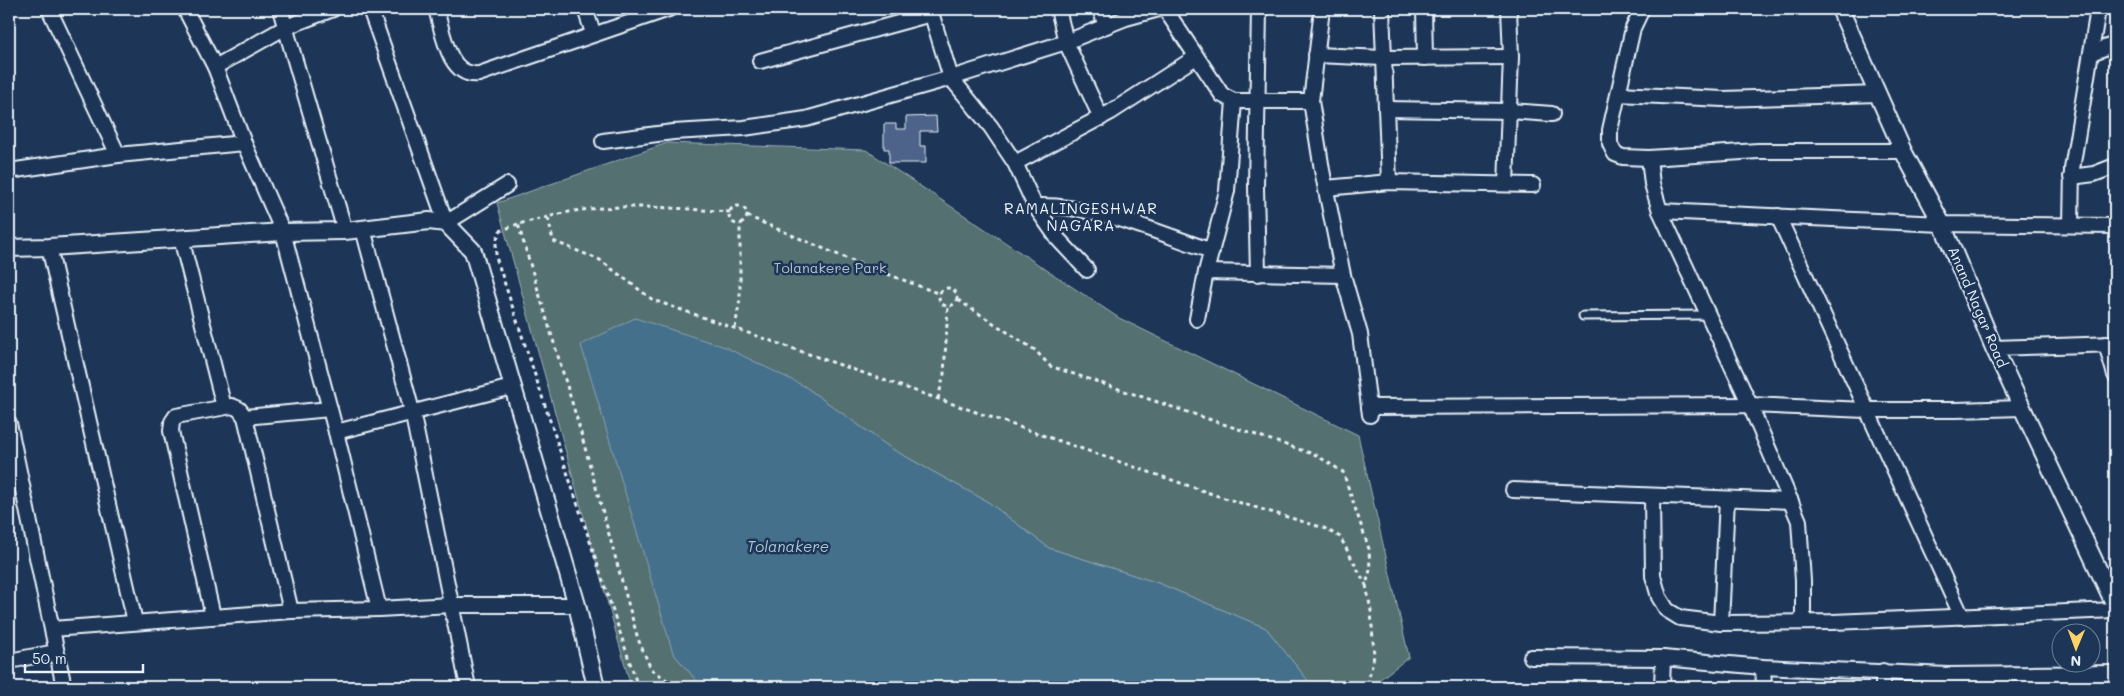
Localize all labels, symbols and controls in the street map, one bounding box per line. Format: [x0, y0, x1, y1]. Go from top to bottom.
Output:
district label: RAMALINGESHWAR NAGARA [1004, 198, 1158, 235]
street label: Anand Nagar Road [1944, 243, 2013, 370]
park label: Tolanakere Park [774, 258, 886, 277]
water label: Tolanakere [747, 536, 829, 556]
north arrow [2052, 624, 2102, 674]
scale bar [25, 641, 142, 673]
text: 50 m [32, 648, 67, 668]
text: N [2070, 652, 2081, 671]

